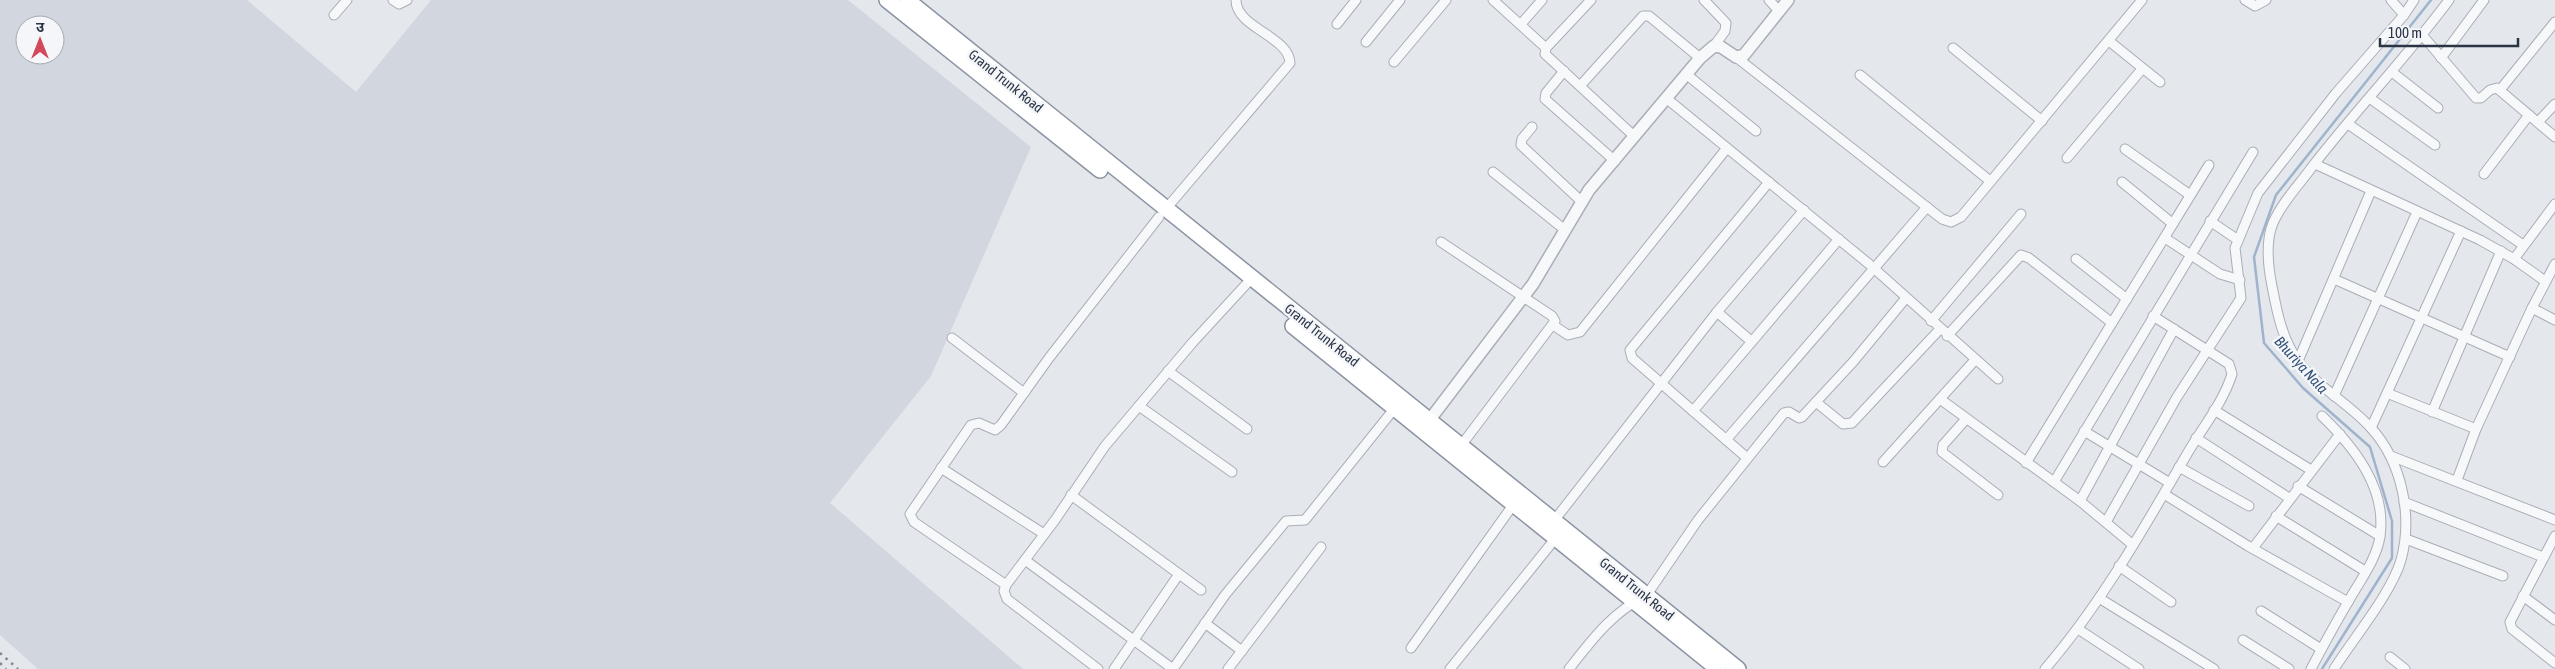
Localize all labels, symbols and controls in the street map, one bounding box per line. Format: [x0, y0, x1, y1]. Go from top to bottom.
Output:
north arrow [15, 15, 65, 65]
scale bar [2380, 15, 2518, 47]
text: उ [36, 19, 45, 35]
text: 100 m [2388, 24, 2422, 41]
street label: Grand Trunk Road [966, 46, 1046, 116]
street label: Grand Trunk Road [1282, 300, 1362, 370]
water label: Bhuriya Nala [2271, 333, 2331, 397]
street label: Grand Trunk Road [1597, 554, 1677, 624]

